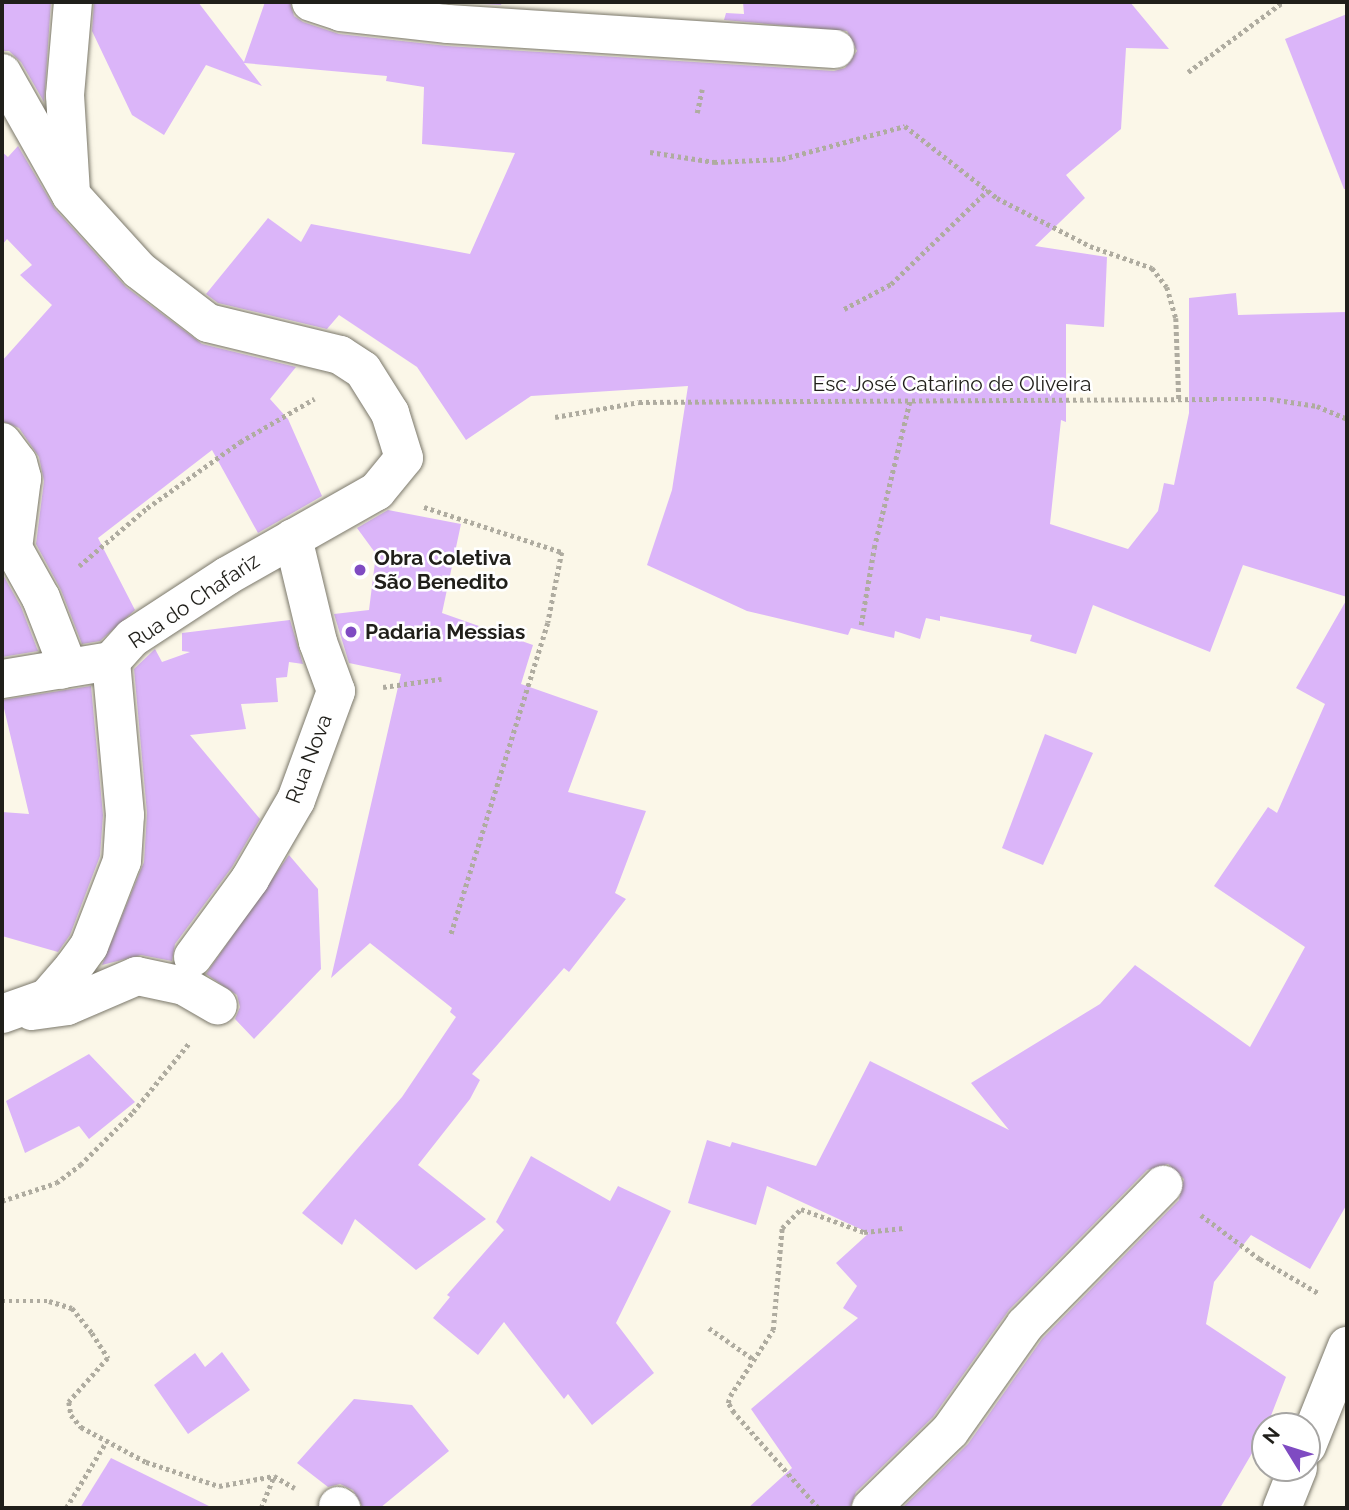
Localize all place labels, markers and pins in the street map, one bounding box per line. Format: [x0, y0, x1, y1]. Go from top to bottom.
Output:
place label: Obra Coletiva São Benedito [374, 545, 511, 595]
marker: Obra Coletiva São Benedito [352, 562, 368, 578]
place label: Padaria Messias [365, 619, 525, 645]
marker: Padaria Messias [343, 624, 359, 640]

